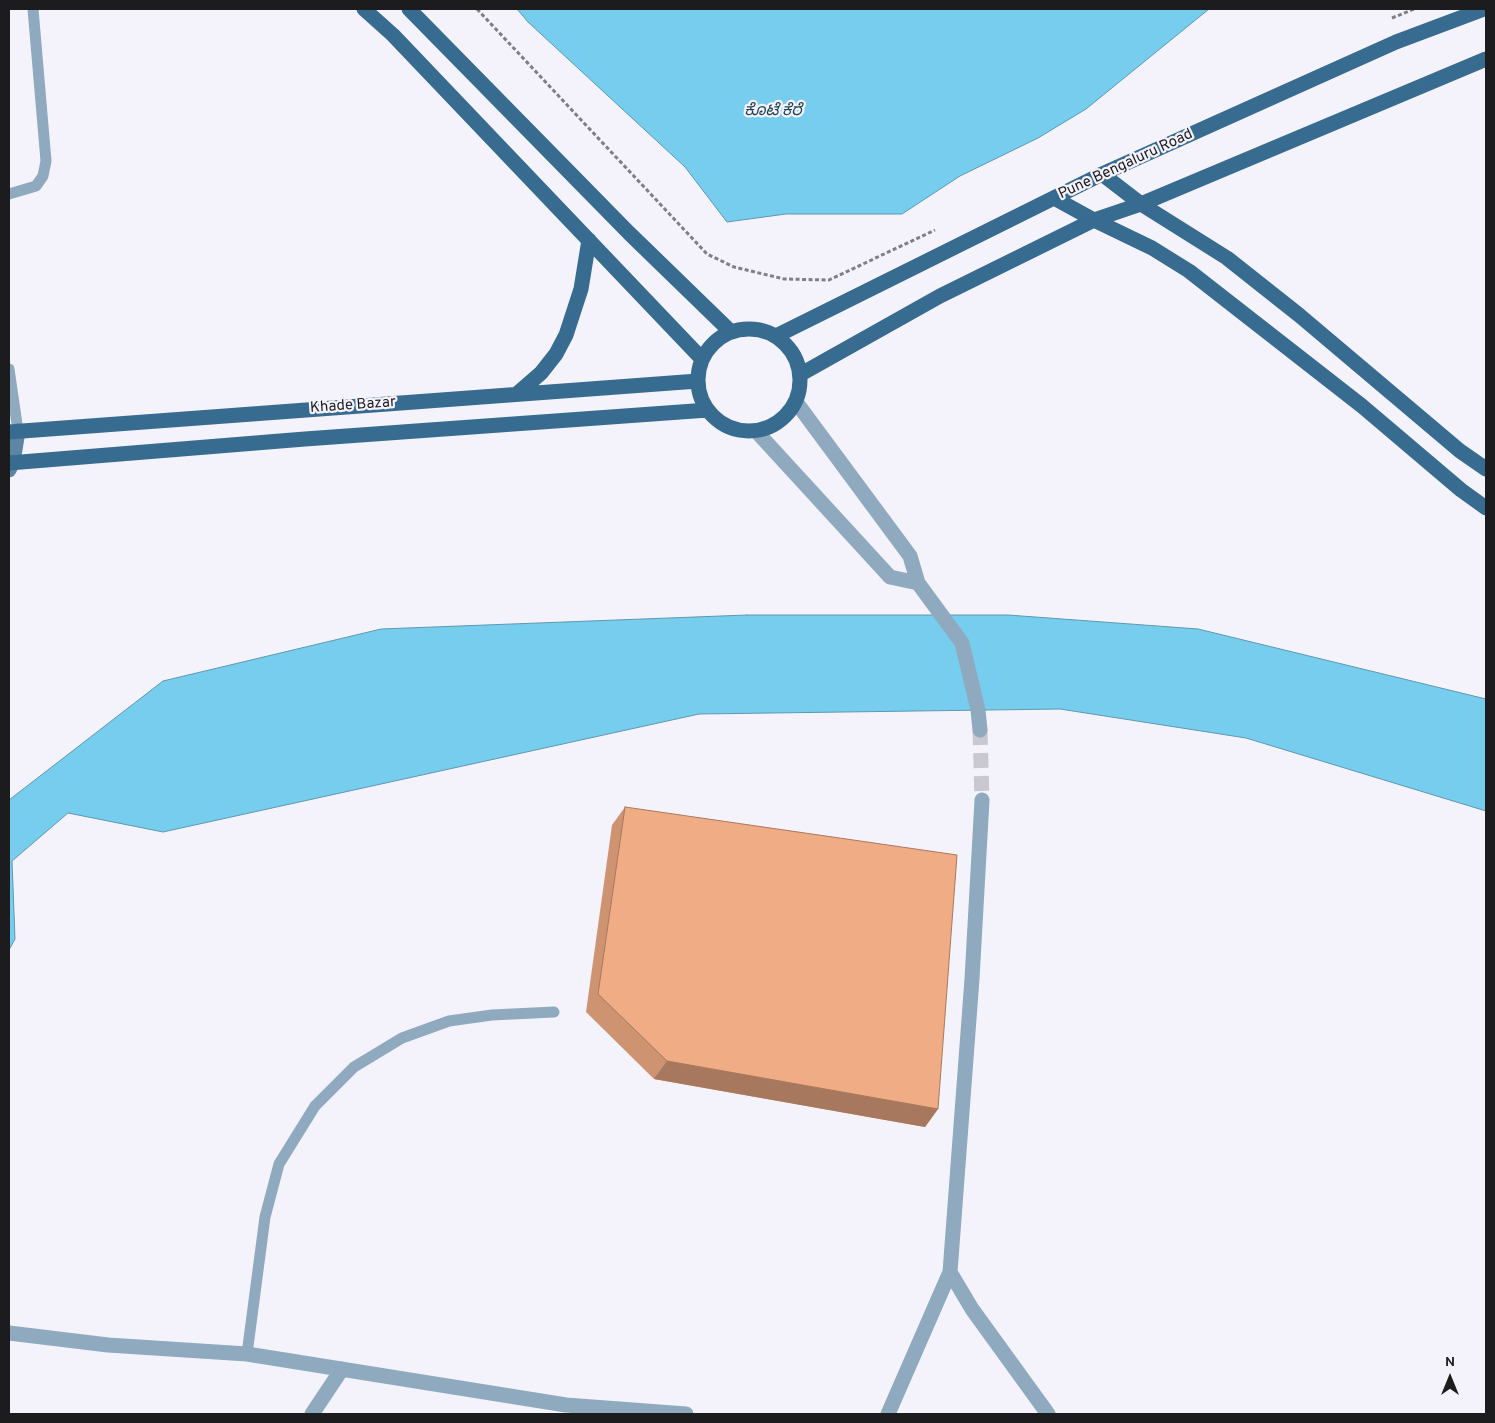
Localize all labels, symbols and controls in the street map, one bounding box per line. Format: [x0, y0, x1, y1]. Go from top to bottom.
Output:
water label: ಕೊಟೆ ಕೆರೆ [744, 102, 802, 122]
street label: Pune Bengaluru Road [1056, 126, 1196, 204]
street label: Khade Bazar [310, 394, 396, 418]
north arrow [1425, 1353, 1475, 1403]
text: N [1445, 1354, 1455, 1371]

